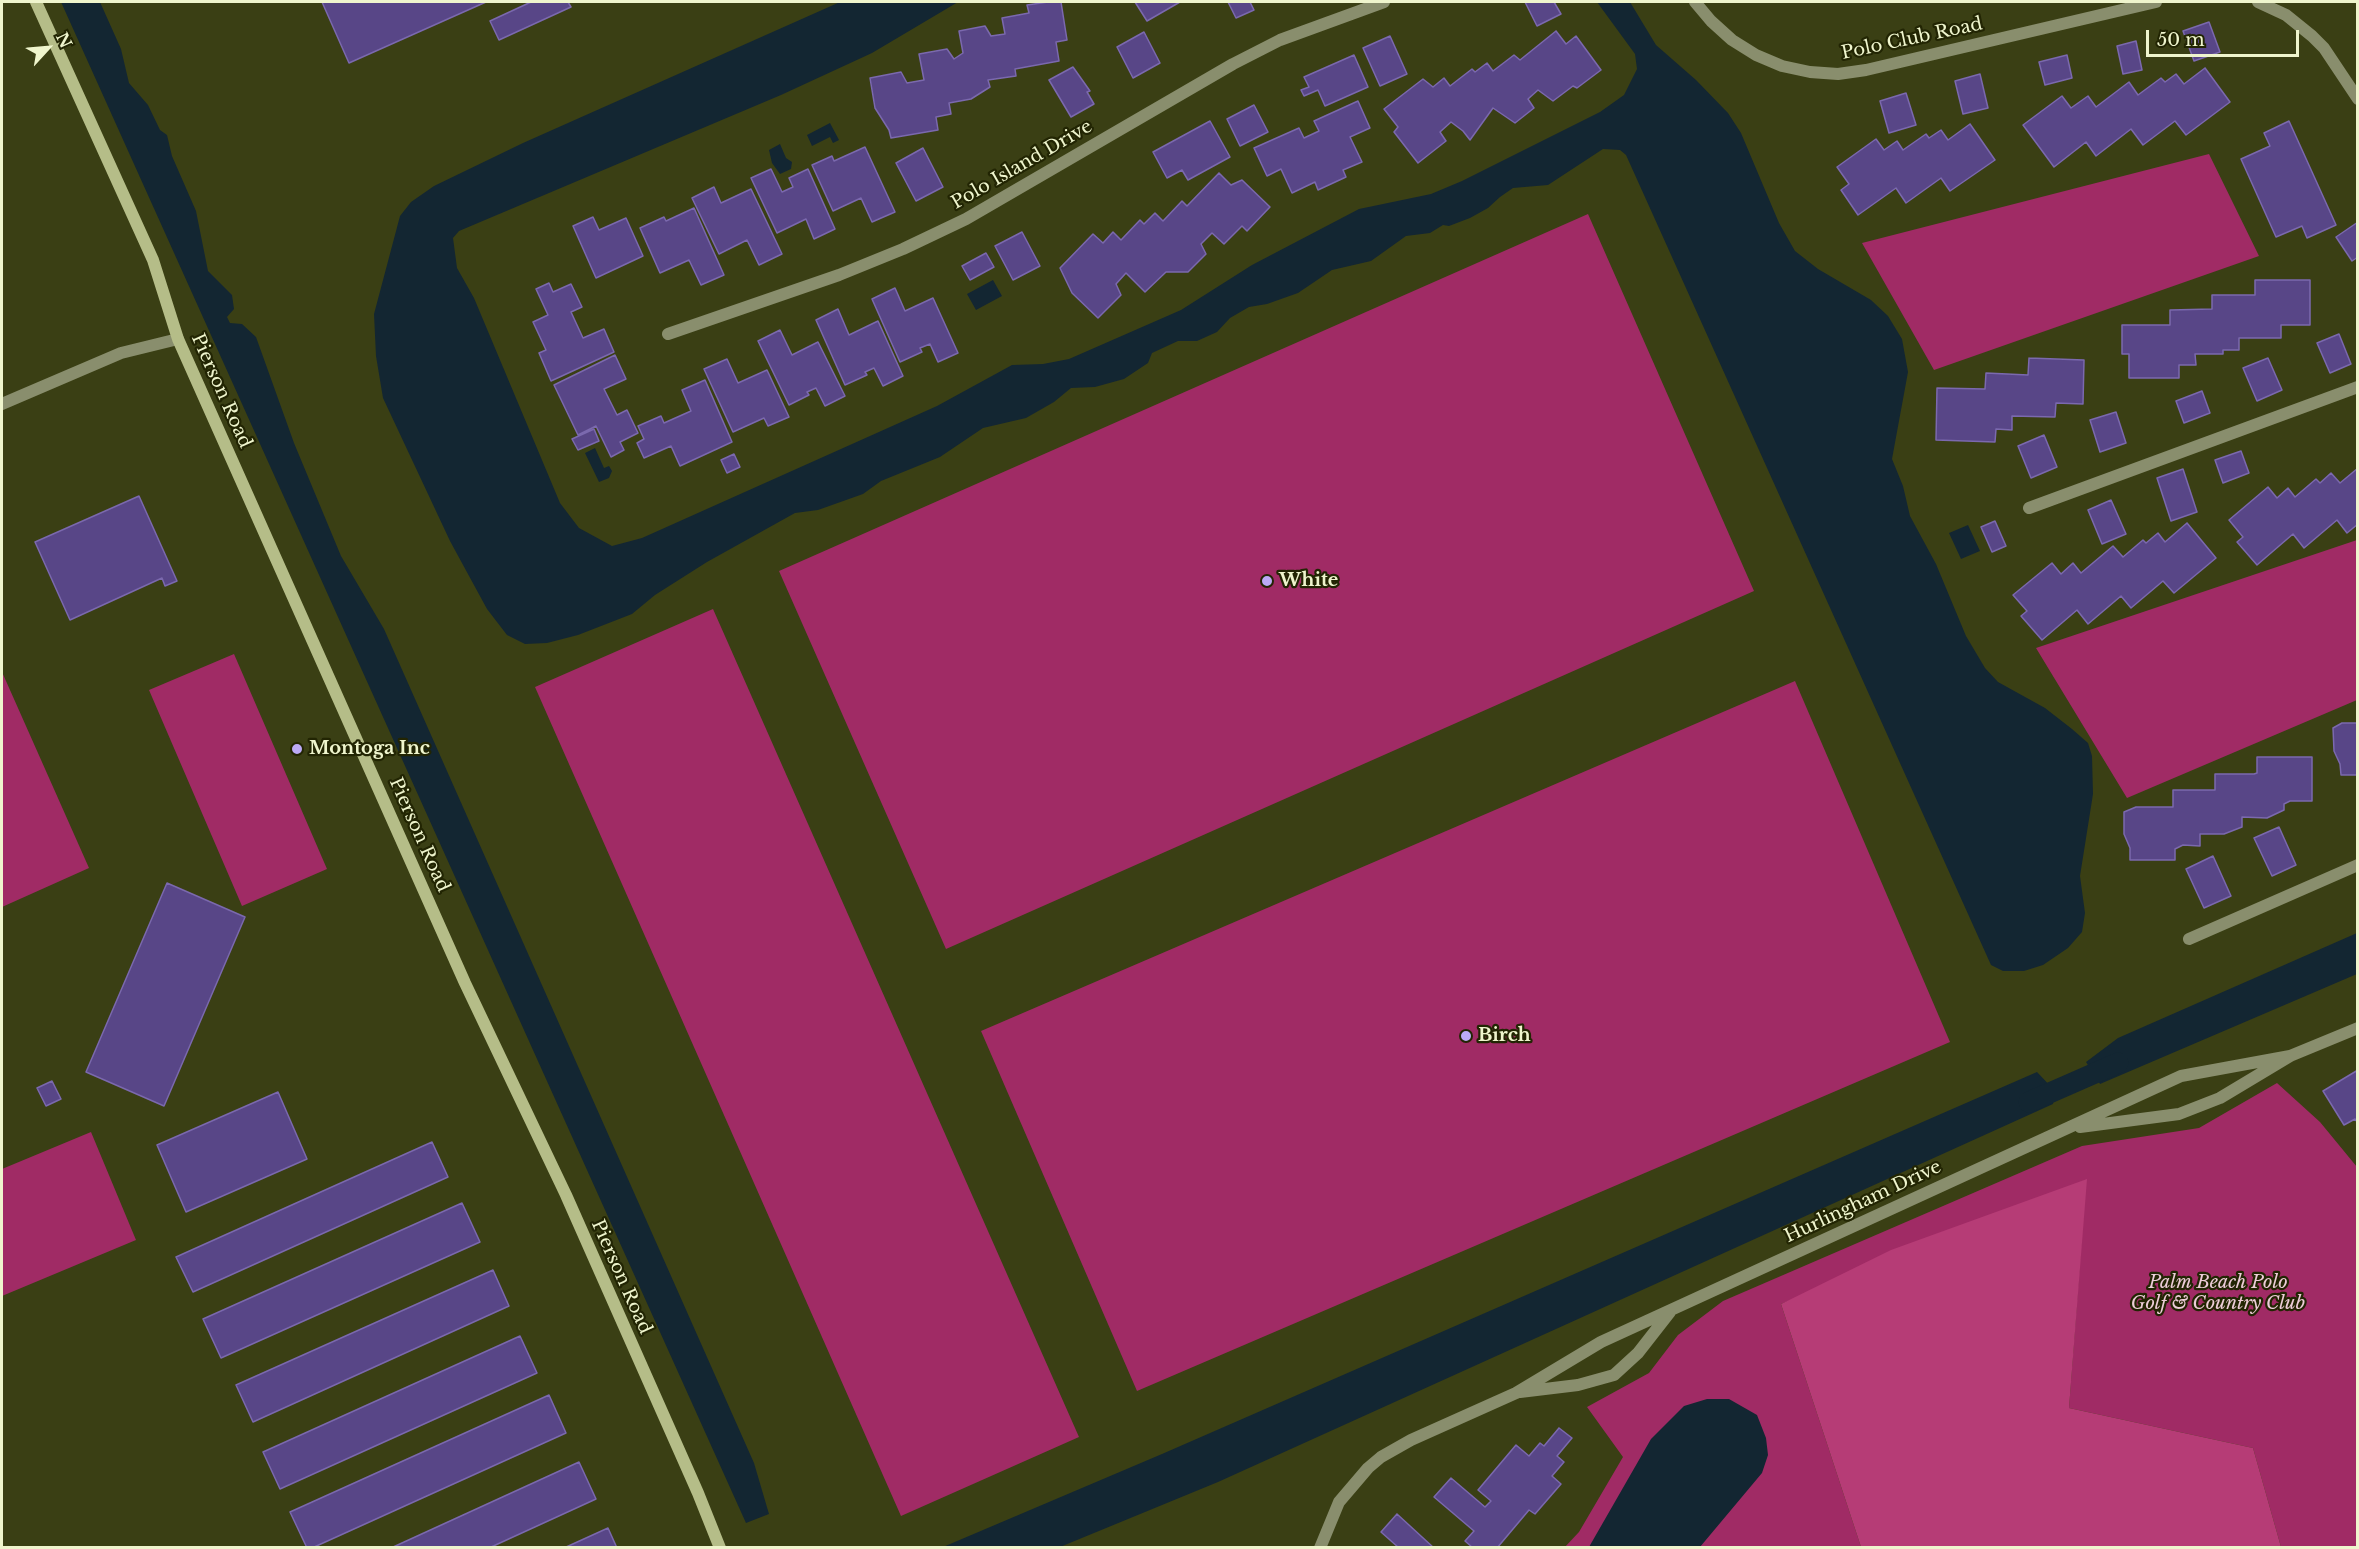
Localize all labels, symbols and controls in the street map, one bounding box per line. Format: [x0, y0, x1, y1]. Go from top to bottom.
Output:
street label: Polo Club Road [1840, 14, 1984, 64]
north arrow [18, 18, 78, 78]
scale bar [2149, 18, 2302, 56]
text: N [52, 29, 76, 51]
text: 50 m [2157, 29, 2205, 51]
street label: Polo Island Drive [948, 116, 1096, 214]
street label: Pierson Road [186, 331, 256, 451]
place label: White [1279, 570, 1338, 592]
marker: White [1260, 574, 1274, 588]
place label: Montoga Inc [309, 738, 430, 760]
marker: Montoga Inc [290, 742, 304, 756]
street label: Pierson Road [384, 775, 454, 895]
place label: Birch [1478, 1025, 1531, 1047]
marker: Birch [1459, 1029, 1473, 1043]
street label: Hurlingham Drive [1781, 1156, 1945, 1248]
street label: Pierson Road [586, 1217, 656, 1337]
park label: Palm Beach Polo Golf & Country Club [2131, 1272, 2305, 1314]

